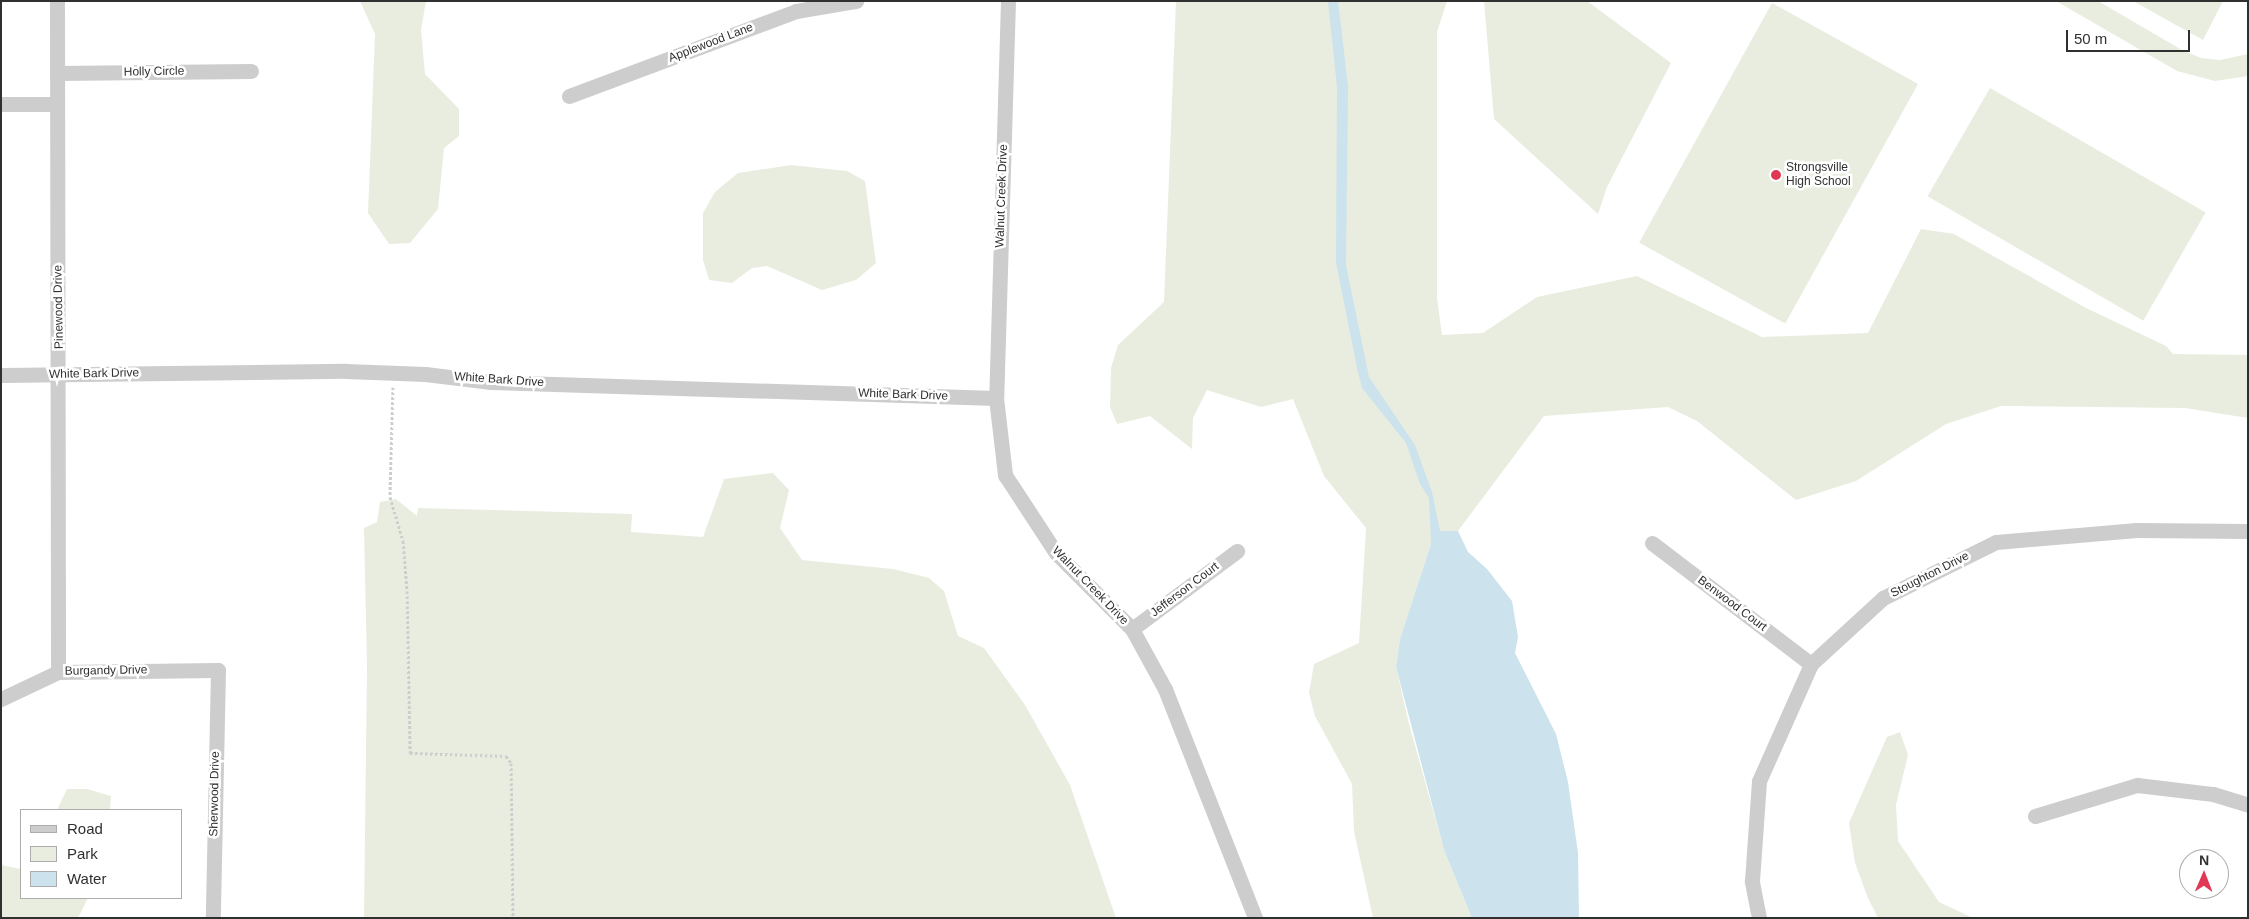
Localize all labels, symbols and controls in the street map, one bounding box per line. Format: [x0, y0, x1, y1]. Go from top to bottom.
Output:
street label: Applewood Lane [667, 20, 755, 66]
scale bar [2069, 20, 2193, 52]
text: 50 m [2074, 30, 2107, 47]
street label: Holly Circle [124, 64, 184, 80]
street label: Walnut Creek Drive [993, 144, 1011, 248]
place label: Strongsville High School [1786, 161, 1851, 189]
marker: Strongsville High School [1770, 169, 1782, 181]
street label: Pinewood Drive [51, 265, 67, 349]
street label: White Bark Drive [49, 366, 139, 382]
street label: White Bark Drive [454, 370, 544, 390]
street label: White Bark Drive [858, 386, 948, 404]
street label: Walnut Creek Drive [1049, 544, 1131, 628]
street label: Stoughton Drive [1888, 549, 1972, 601]
street label: Jefferson Court [1148, 560, 1222, 620]
street label: Benwood Court [1695, 573, 1769, 635]
street label: Burgandy Drive [65, 663, 147, 679]
street label: Sherwood Drive [207, 751, 223, 837]
legend [20, 809, 182, 899]
text: Road [67, 820, 103, 837]
text: Park [67, 845, 98, 862]
north arrow [2179, 849, 2229, 899]
text: N [2199, 852, 2209, 868]
text: Water [67, 870, 106, 887]

